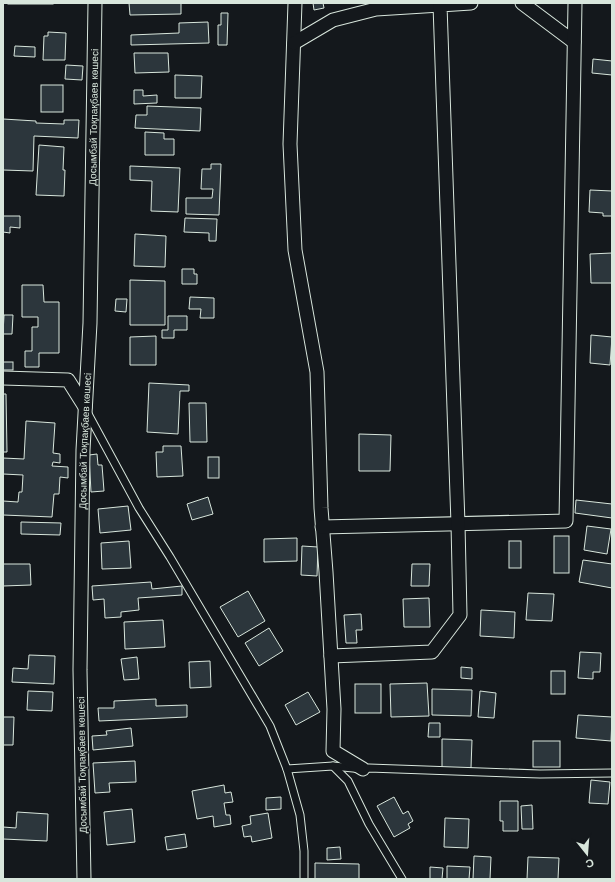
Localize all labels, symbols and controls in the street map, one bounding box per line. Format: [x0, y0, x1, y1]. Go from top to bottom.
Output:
street label: Досымбай Тоқпақбаев көшесі [87, 49, 100, 186]
street label: Досымбай Тоқпақбаев көшесі [77, 372, 93, 510]
street label: Досымбай Тоқпақбаев көшесі [75, 696, 89, 834]
north arrow [567, 834, 607, 874]
text: С [584, 857, 595, 870]

